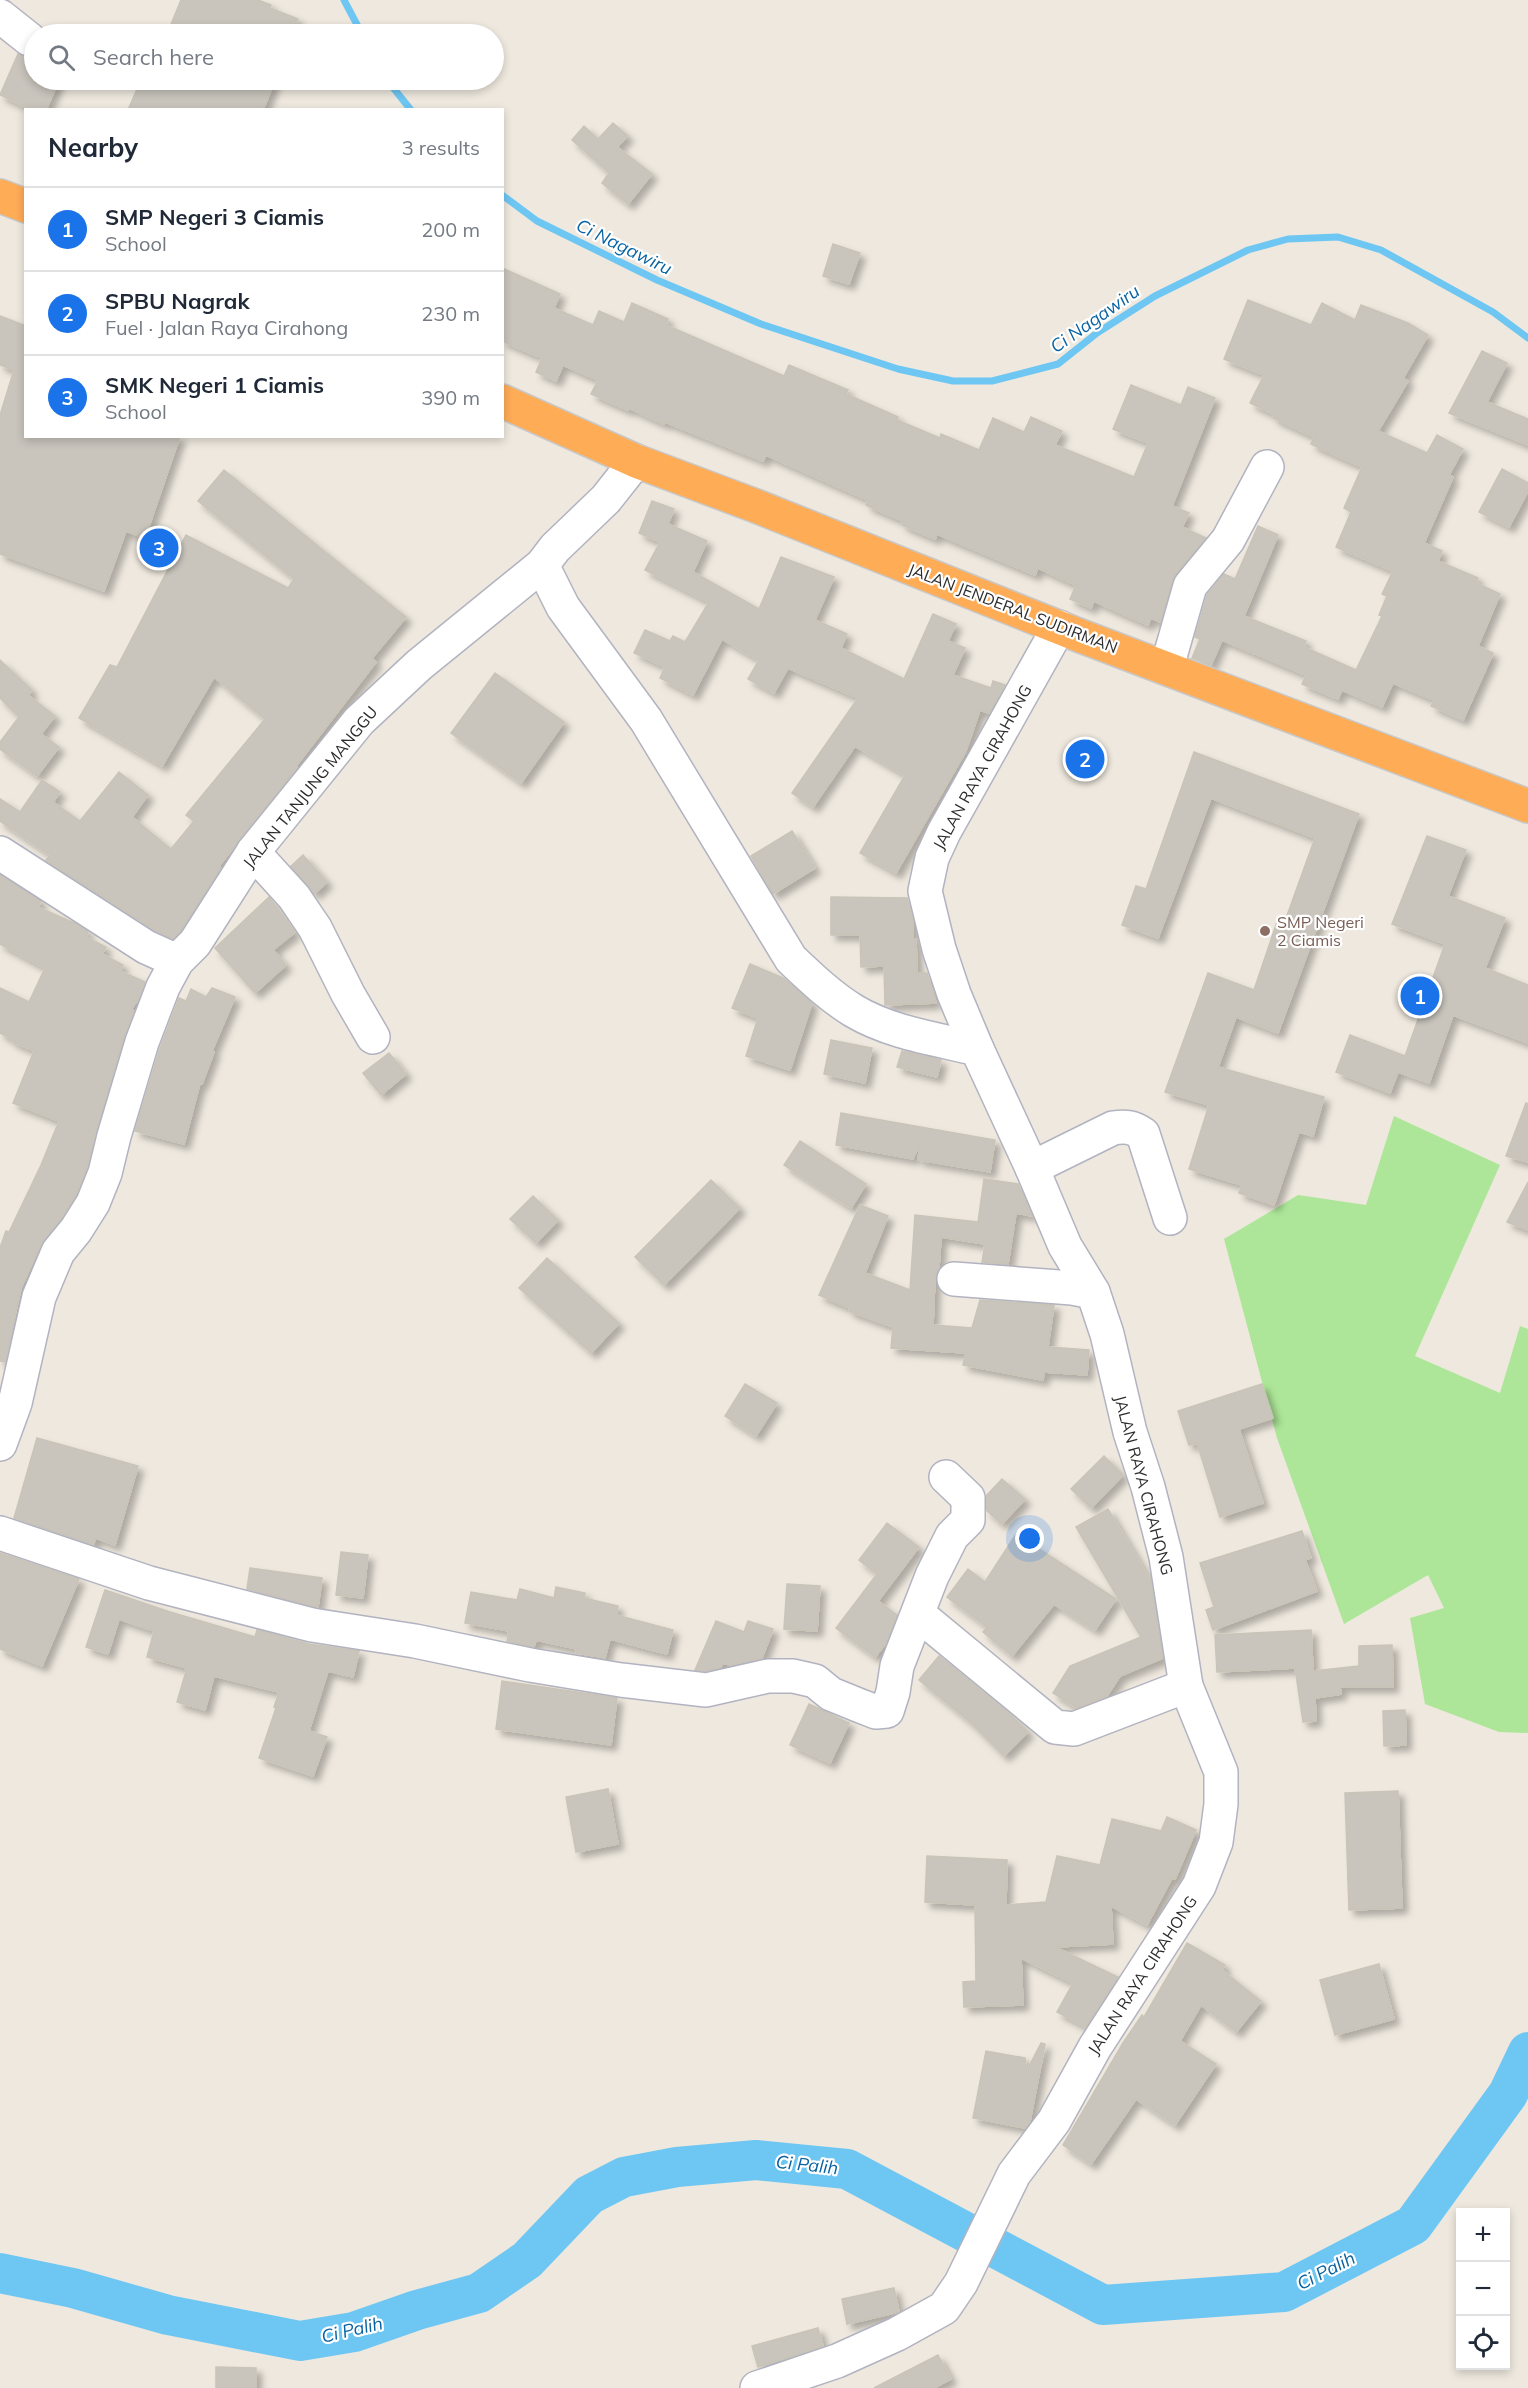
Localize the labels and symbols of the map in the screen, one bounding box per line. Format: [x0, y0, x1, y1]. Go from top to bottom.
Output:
water label: Ci Nagawiru [572, 213, 676, 280]
water label: Ci Nagawiru [1046, 279, 1144, 358]
pin: 3 [140, 526, 178, 570]
street label: JALAN JENDERAL SUDIRMAN [905, 559, 1121, 657]
street label: JALAN RAYA CIRAHONG [928, 681, 1036, 853]
street label: JALAN TANJUNG MANGGU [238, 702, 382, 872]
pin: 2 [1066, 736, 1104, 782]
place label: SMP Negeri 2 Ciamis [1277, 912, 1364, 950]
marker: SMP Negeri 2 Ciamis [1258, 924, 1272, 938]
pin: 1 [1400, 974, 1440, 1018]
street label: JALAN RAYA CIRAHONG [1110, 1393, 1178, 1577]
your location [1015, 1524, 1044, 1553]
street label: JALAN RAYA CIRAHONG [1083, 1892, 1201, 2058]
water label: Ci Palih [775, 2150, 839, 2179]
water label: Ci Palih [1293, 2246, 1359, 2295]
water label: Ci Palih [319, 2311, 385, 2348]

